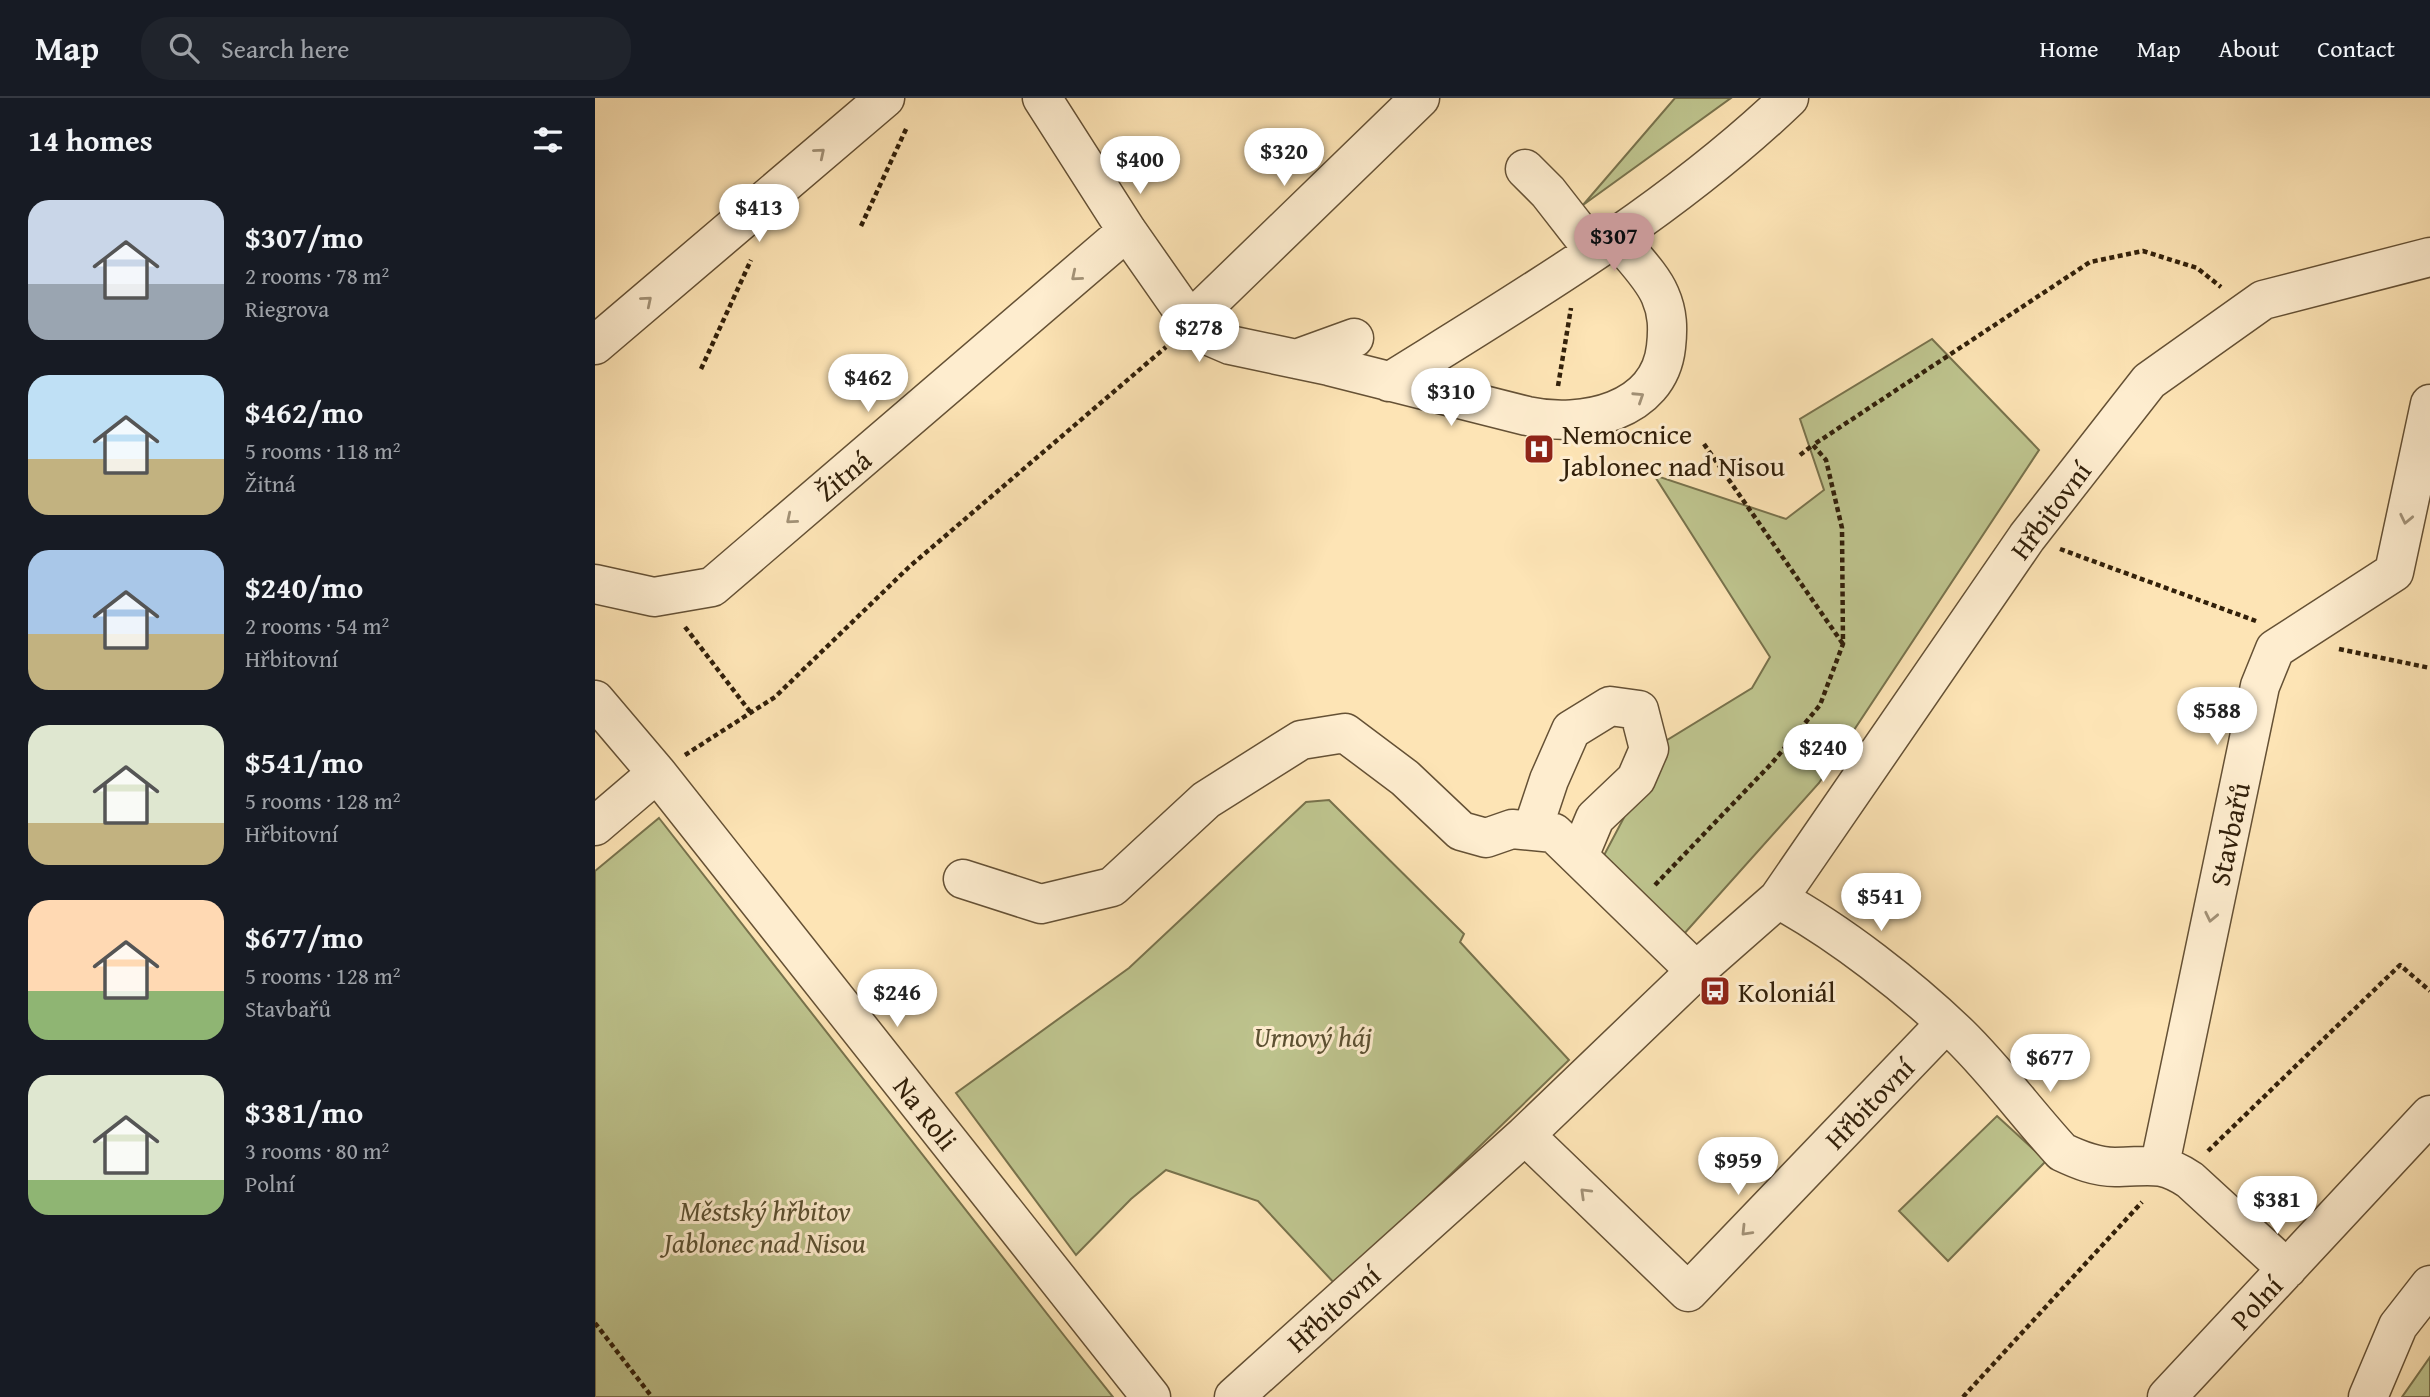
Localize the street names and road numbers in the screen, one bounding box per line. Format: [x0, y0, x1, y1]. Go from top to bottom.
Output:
street label: Žitná [806, 439, 880, 510]
street label: Hřbitovní [1999, 451, 2101, 568]
street label: Stavbařů [2198, 779, 2260, 889]
street label: Hřbitovní [1815, 1047, 1924, 1158]
street label: Na Roli [884, 1067, 968, 1159]
street label: Hřbitovní [1277, 1254, 1390, 1361]
street label: Polní [2220, 1265, 2292, 1338]

